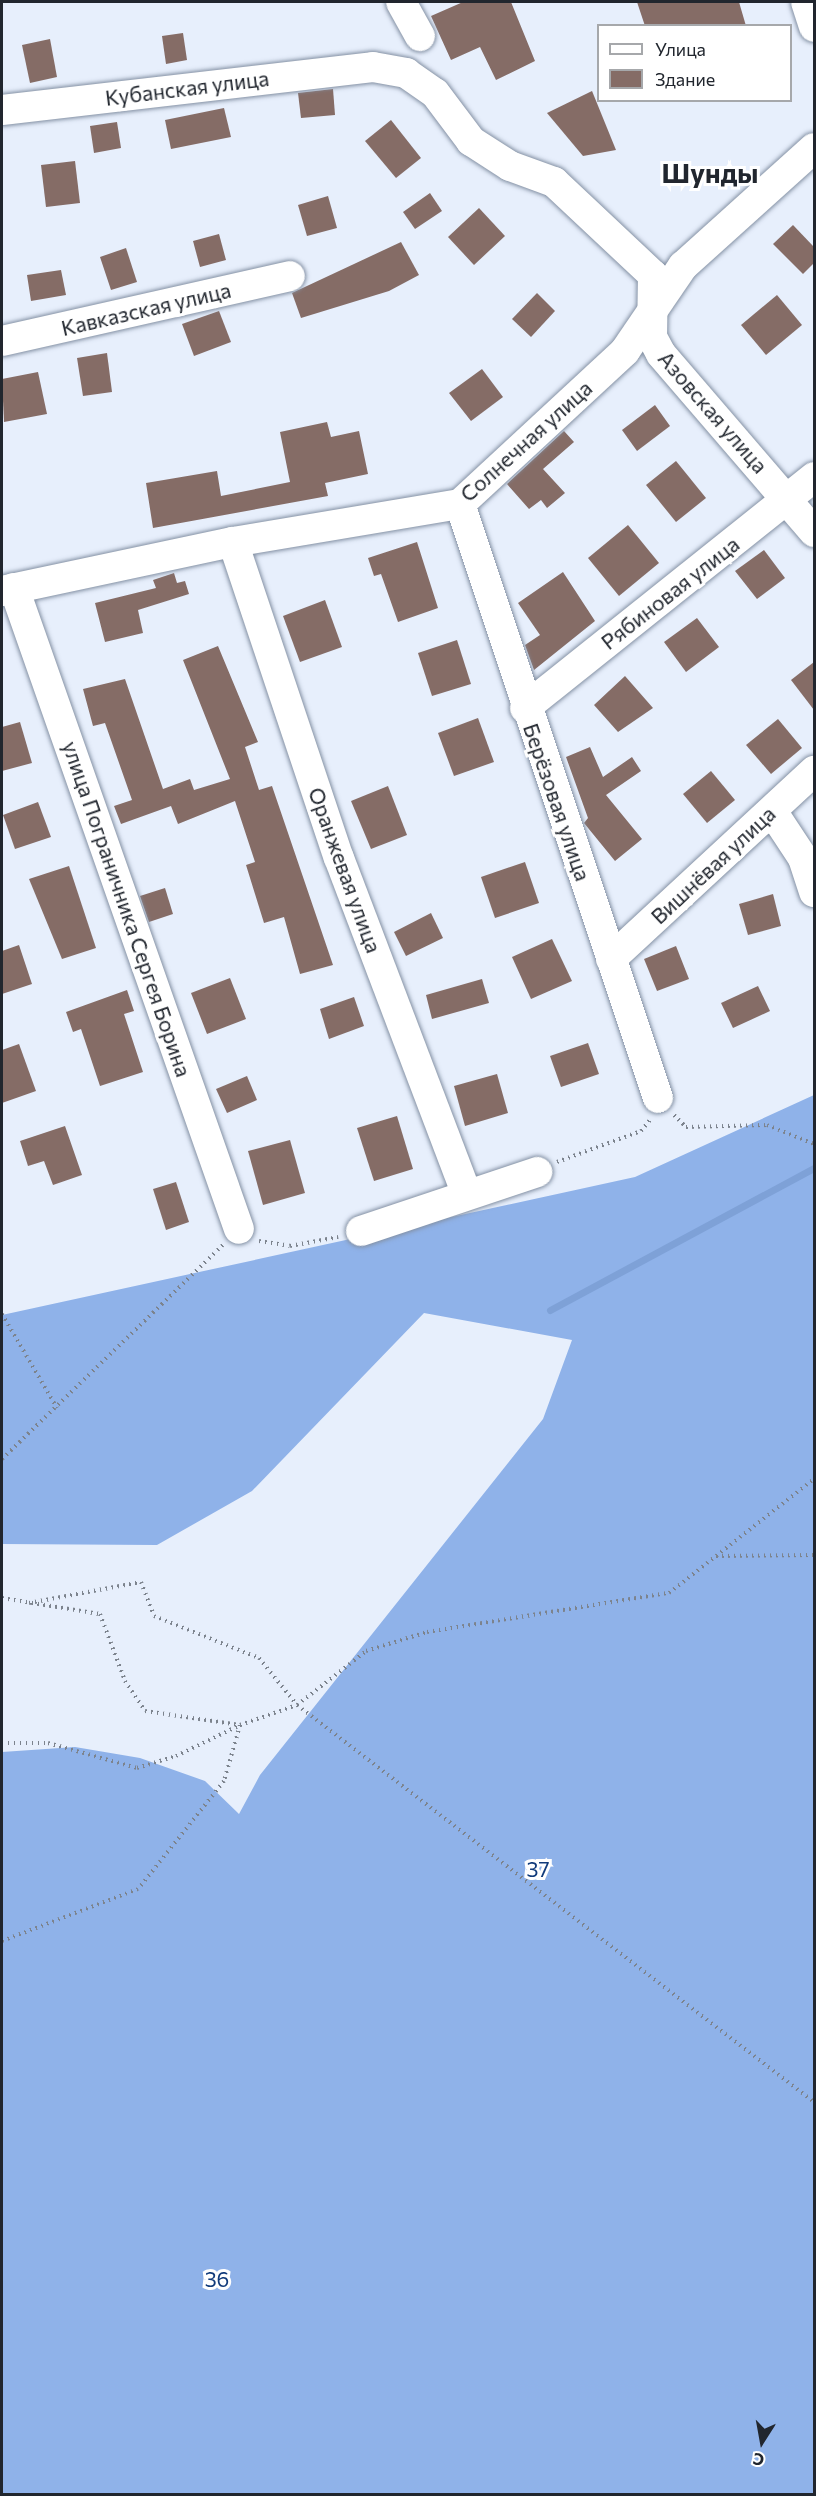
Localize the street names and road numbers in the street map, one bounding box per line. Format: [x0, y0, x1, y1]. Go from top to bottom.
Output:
street label: Кубанская улица [104, 65, 270, 111]
street label: Кавказская улица [59, 277, 233, 341]
street label: Азовская улица [653, 346, 773, 478]
street label: Солнечная улица [455, 375, 597, 507]
street label: Рябиновая улица [596, 531, 744, 655]
street label: Берёзовая улица [518, 720, 596, 884]
street label: улица Пограничника Сергея Борина [58, 738, 196, 1080]
street label: Оранжевая улица [303, 784, 387, 956]
street label: Вишнёвая улица [646, 801, 780, 929]

